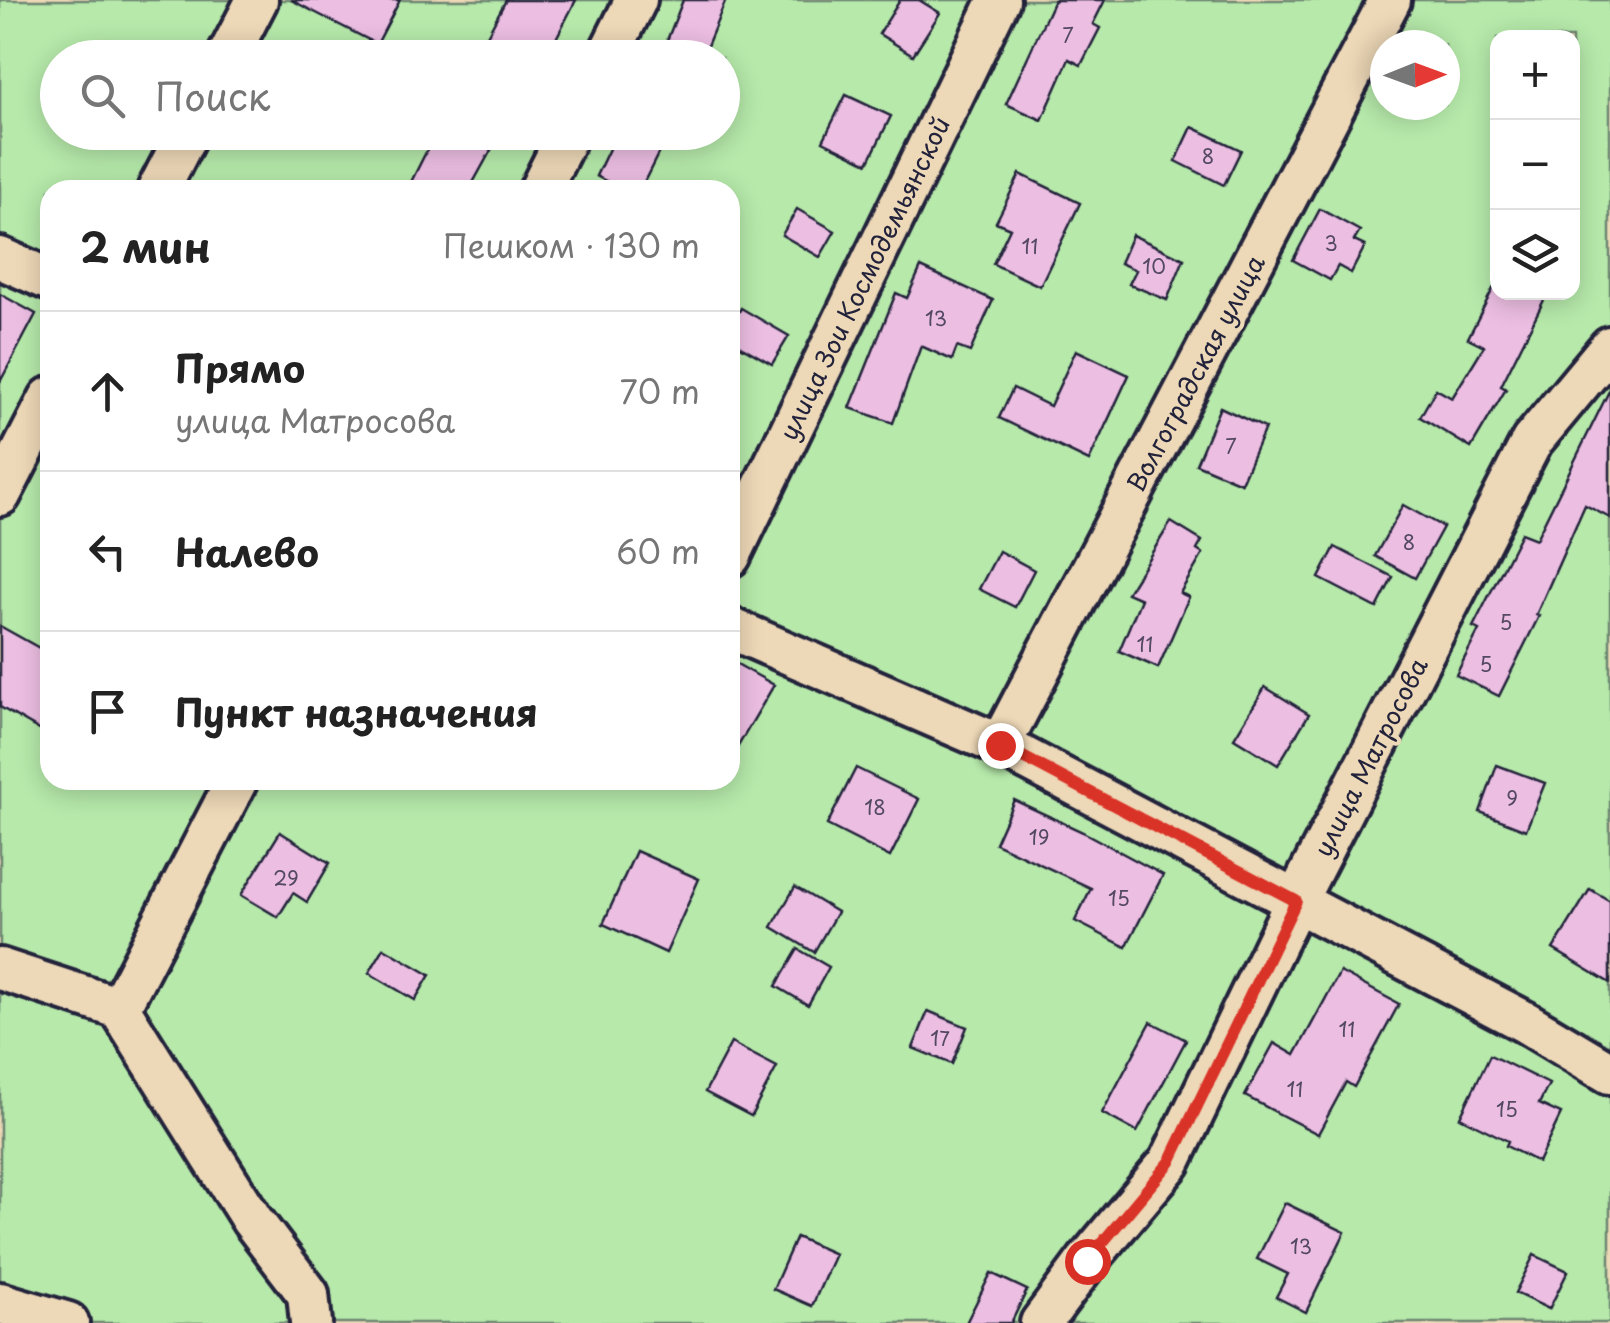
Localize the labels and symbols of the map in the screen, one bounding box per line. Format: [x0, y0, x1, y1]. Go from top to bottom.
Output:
house number: 7 [1062, 20, 1074, 50]
north arrow [1370, 30, 1460, 120]
street label: улица Зои Космодемьянской [769, 110, 959, 446]
house number: 8 [1202, 141, 1214, 171]
house number: 3 [1324, 228, 1338, 258]
house number: 11 [1022, 231, 1038, 261]
street label: Волгоградская улица [1116, 248, 1274, 498]
house number: 10 [1142, 251, 1166, 281]
house number: 13 [925, 303, 947, 333]
house number: 7 [1225, 431, 1237, 461]
house number: 8 [1403, 527, 1415, 557]
house number: 5 [1500, 607, 1512, 637]
house number: 11 [1137, 629, 1153, 659]
house number: 5 [1480, 649, 1492, 679]
street label: улица Матросова [1303, 650, 1437, 863]
route end [978, 723, 1024, 769]
house number: 9 [1506, 783, 1518, 813]
house number: 18 [864, 792, 886, 822]
house number: 19 [1029, 822, 1049, 852]
house number: 29 [273, 863, 299, 893]
house number: 15 [1108, 883, 1130, 913]
house number: 11 [1339, 1014, 1355, 1044]
house number: 17 [930, 1023, 950, 1053]
house number: 11 [1287, 1074, 1303, 1104]
house number: 15 [1496, 1094, 1518, 1124]
house number: 13 [1290, 1231, 1312, 1261]
route start [1065, 1239, 1111, 1285]

